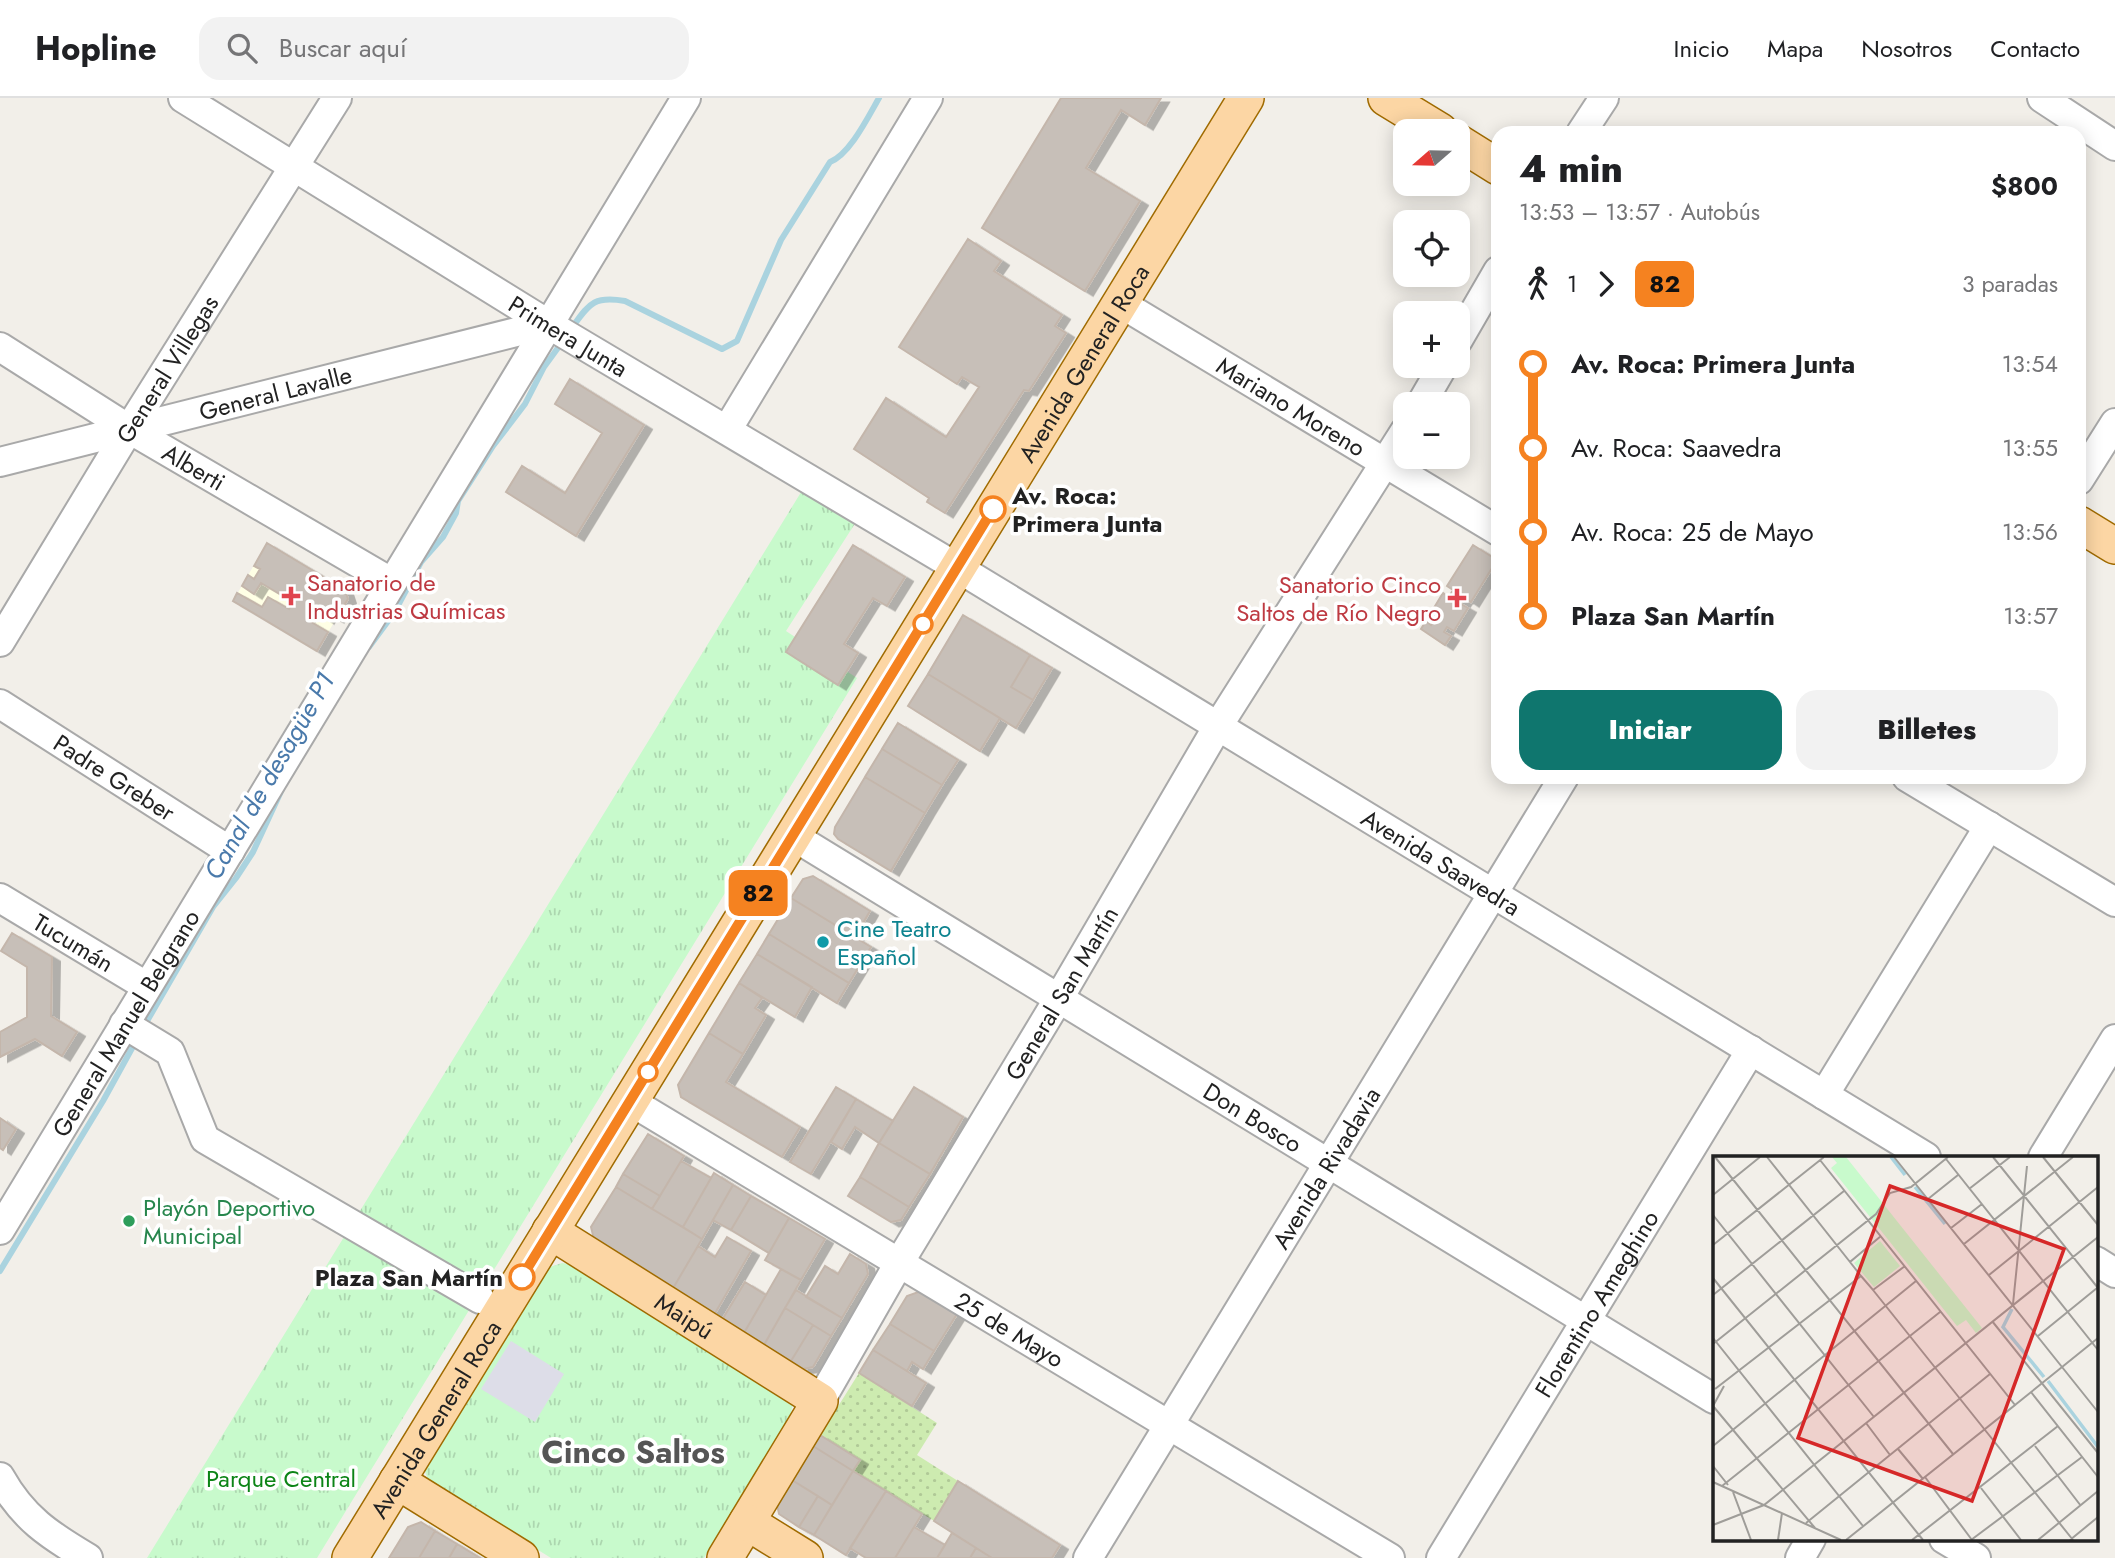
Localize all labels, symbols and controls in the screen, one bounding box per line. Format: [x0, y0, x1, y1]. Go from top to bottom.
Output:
search box [199, 17, 689, 80]
text: Hopline [35, 25, 157, 72]
icon: search [223, 29, 261, 67]
text: Buscar aquí [279, 29, 407, 67]
text: Inicio [1674, 31, 1729, 66]
text: Mapa [1767, 31, 1823, 66]
text: Nosotros [1861, 31, 1952, 66]
text: Contacto [1990, 31, 2080, 66]
north arrow [1393, 119, 1470, 196]
map controls [1393, 119, 1470, 469]
text: 4 min [1519, 141, 1623, 196]
text: $800 [1991, 167, 2058, 205]
text: 13:53 – 13:57 · Autobús [1519, 195, 1760, 229]
button: locate [1393, 210, 1470, 287]
street label: Avenida General Roca [1009, 257, 1157, 469]
icon: walk [1519, 265, 1557, 303]
icon: forward [1587, 265, 1625, 303]
text: 82 [1649, 266, 1680, 301]
text: 1 [1567, 267, 1577, 301]
text: 3 paradas [1962, 267, 2058, 301]
street label: Primera Junta [502, 286, 635, 385]
street label: General Villegas [107, 288, 227, 450]
button: + [1393, 301, 1470, 378]
text: Av. Roca: Primera Junta [1571, 345, 1855, 383]
text: 13:54 [2002, 347, 2058, 381]
street label: Mariano Moreno [1210, 348, 1372, 465]
street label: General Lavalle [195, 357, 355, 429]
button: − [1393, 392, 1470, 469]
text: Av. Roca: Saavedra [1571, 429, 1781, 467]
text: 13:55 [2002, 431, 2058, 465]
street label: Alberti [156, 435, 232, 499]
place label: Av. Roca: Primera Junta [1011, 478, 1162, 541]
marker: Av. Roca: Primera Junta [980, 496, 1006, 522]
text: Av. Roca: 25 de Mayo [1571, 513, 1814, 551]
text: 13:56 [2002, 515, 2058, 549]
place label: Sanatorio de Industrias Químicas [307, 565, 506, 628]
place label: Sanatorio Cinco Saltos de Río Negro [1236, 567, 1441, 630]
marker: Sanatorio de Industrias Químicas [281, 586, 301, 606]
marker: Sanatorio Cinco Saltos de Río Negro [1447, 588, 1467, 608]
text: Plaza San Martín [1571, 597, 1775, 635]
text: 13:57 [2003, 599, 2058, 633]
unlabelled marker [913, 614, 933, 634]
water label: Canal de desagüe P1 [194, 665, 344, 887]
button: Iniciar [1519, 690, 1782, 770]
button: Billetes [1796, 690, 2058, 770]
street label: Padre Greber [47, 725, 183, 830]
street label: Avenida Saavedra [1355, 800, 1527, 924]
line badge: 82 [726, 870, 790, 916]
text: 82 [743, 875, 773, 910]
street label: General San Martín [996, 900, 1127, 1087]
street label: General Manuel Belgrano [43, 903, 208, 1143]
street label: Tucumán [27, 904, 121, 980]
place label: Cine Teatro Español [837, 911, 951, 974]
marker: Cine Teatro Español [815, 934, 831, 950]
unlabelled marker [638, 1062, 658, 1082]
street label: Don Bosco [1197, 1073, 1309, 1161]
street label: Avenida Rivadavia [1263, 1080, 1389, 1255]
inset map [1713, 1156, 2098, 1540]
place label: Playón Deportivo Municipal [143, 1190, 315, 1253]
street label: Florentino Ameghino [1526, 1203, 1667, 1404]
marker: Playón Deportivo Municipal [121, 1213, 137, 1229]
place label: Plaza San Martín [315, 1260, 503, 1295]
marker: Plaza San Martín [509, 1264, 535, 1290]
street label: 25 de Mayo [948, 1283, 1071, 1376]
street label: Maipú [648, 1284, 721, 1347]
street label: Avenida General Roca [361, 1313, 509, 1525]
district label: Cinco Saltos [541, 1429, 725, 1475]
park label: Parque Central [206, 1461, 356, 1496]

